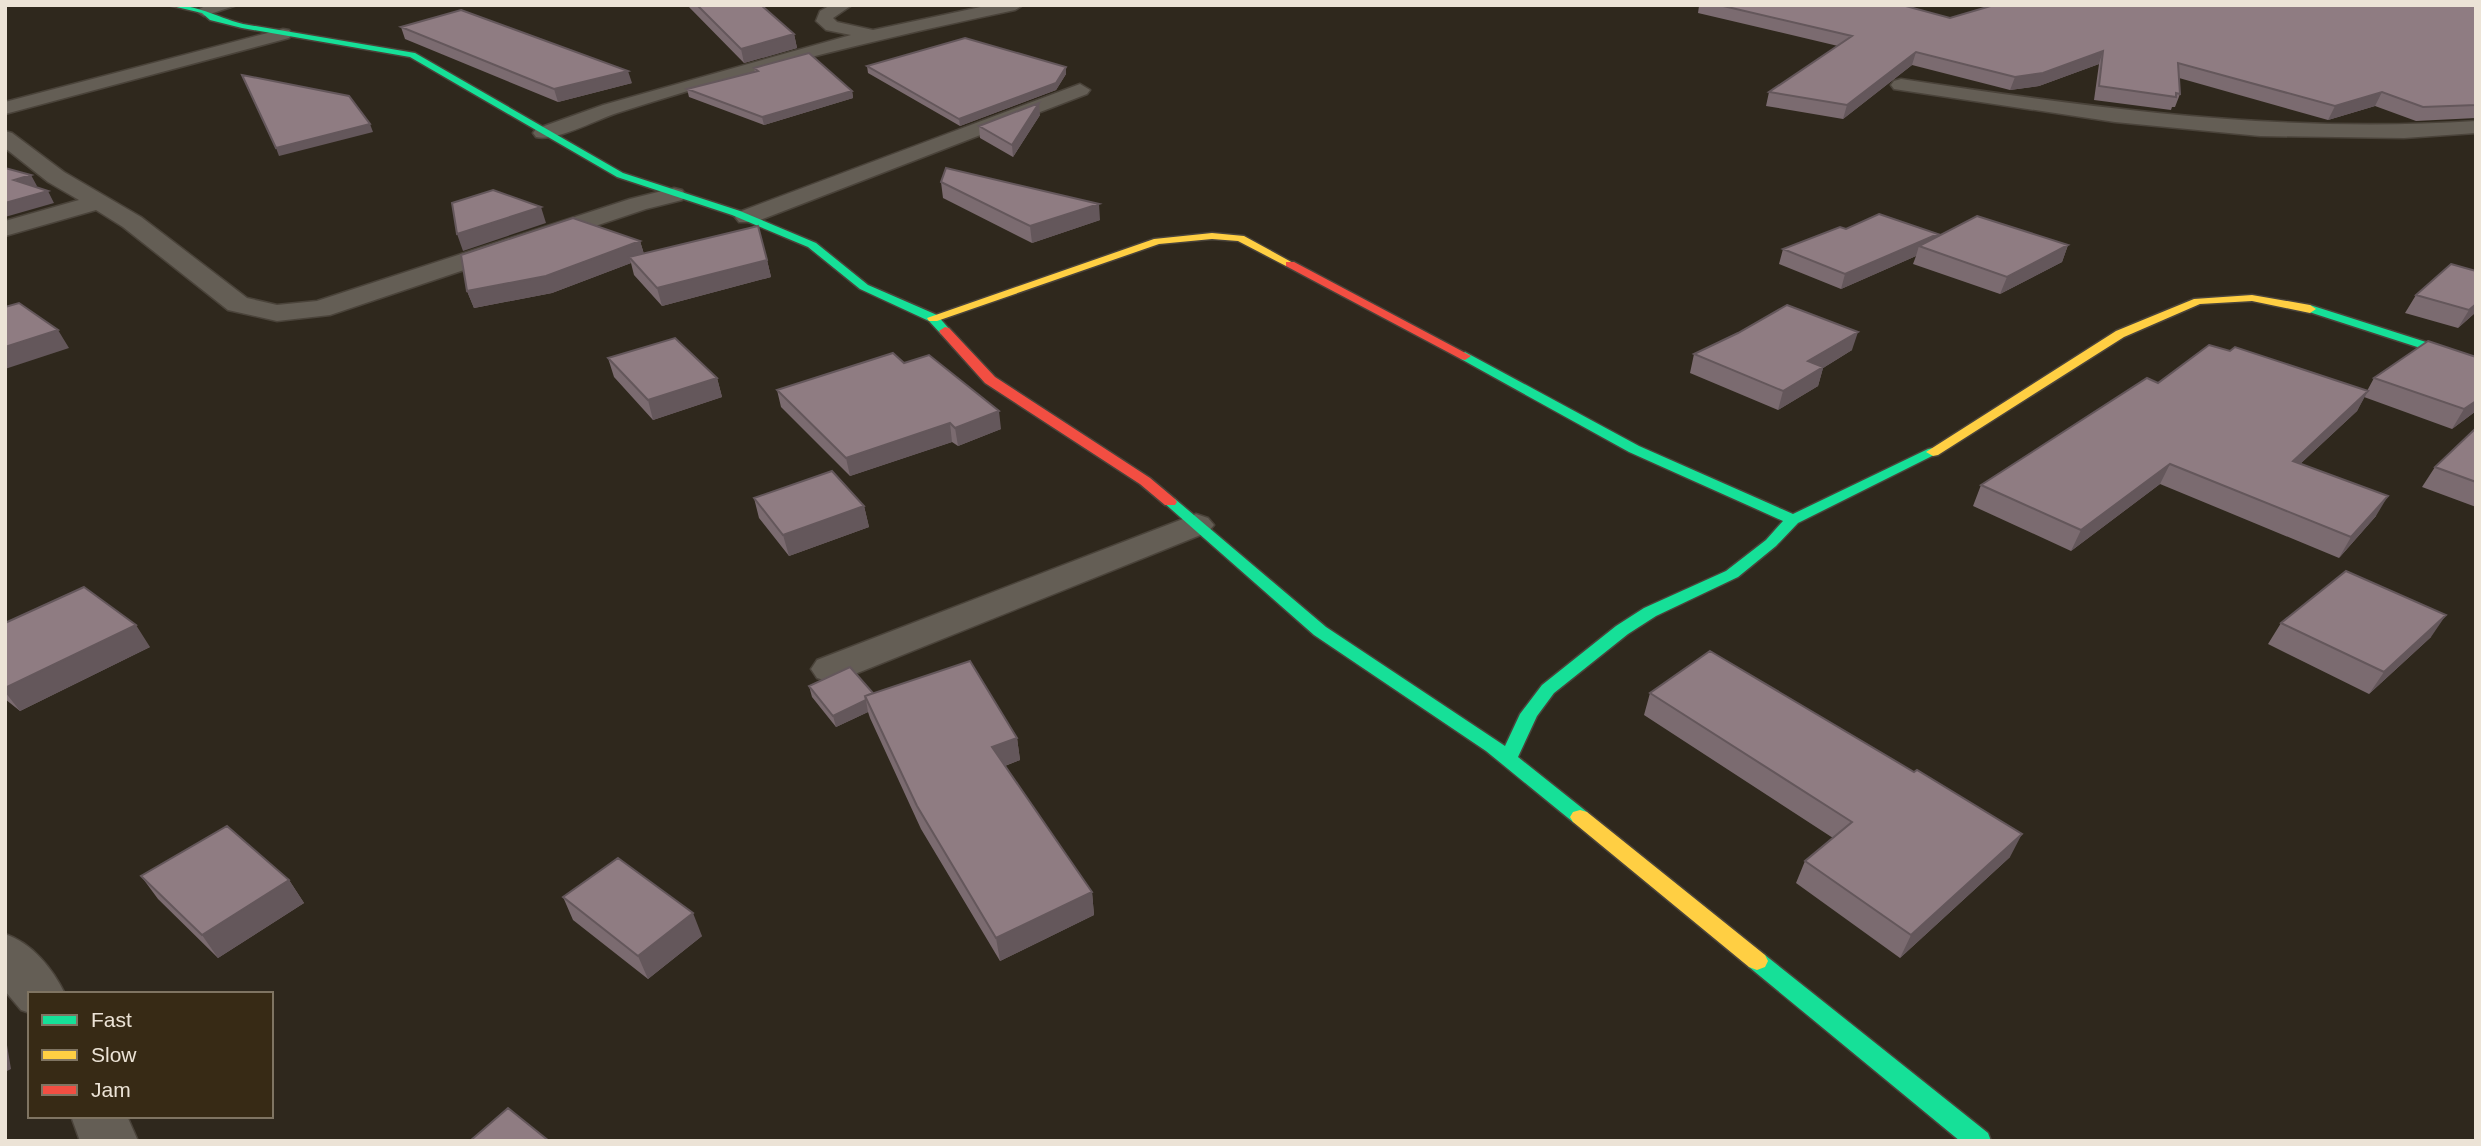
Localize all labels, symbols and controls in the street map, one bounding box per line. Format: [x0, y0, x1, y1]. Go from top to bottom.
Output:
legend [28, 992, 273, 1118]
text: Fast [91, 1008, 132, 1031]
text: Slow [91, 1043, 137, 1066]
text: Jam [91, 1078, 131, 1101]

